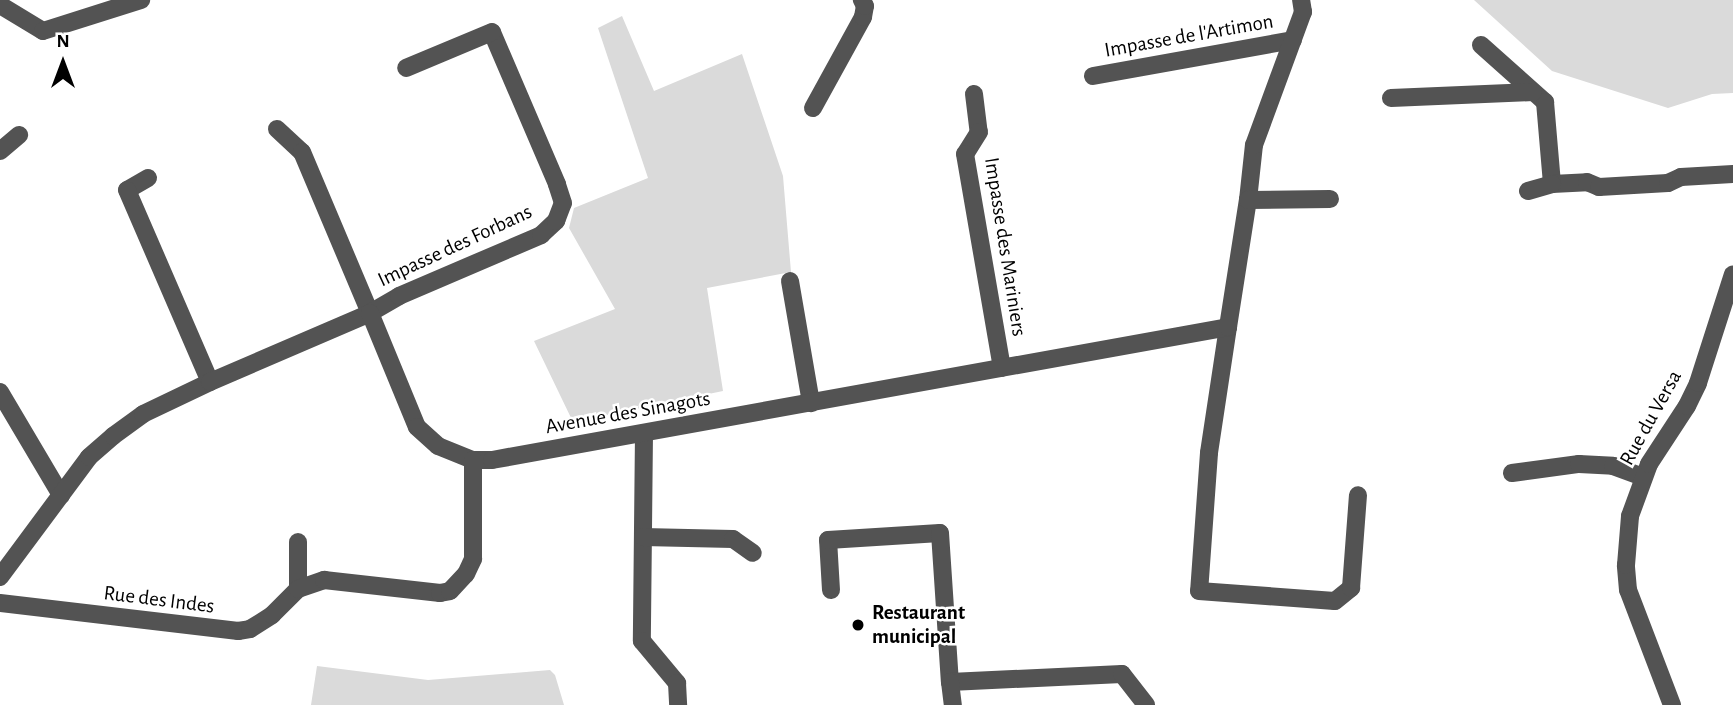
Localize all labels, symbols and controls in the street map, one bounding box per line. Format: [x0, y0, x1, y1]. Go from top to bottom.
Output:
street label: Impasse de l'Artimon [1103, 9, 1275, 63]
north arrow [28, 28, 98, 98]
text: N [56, 32, 70, 51]
street label: Impasse des Mariniers [978, 156, 1032, 338]
street label: Impasse des Forbans [374, 199, 536, 293]
street label: Rue du Versa [1615, 366, 1687, 470]
street label: Avenue des Sinagots [544, 386, 712, 440]
street label: Rue des Indes [102, 581, 216, 619]
place label: Restaurant municipal [872, 600, 965, 650]
marker: Restaurant municipal [850, 617, 866, 633]

